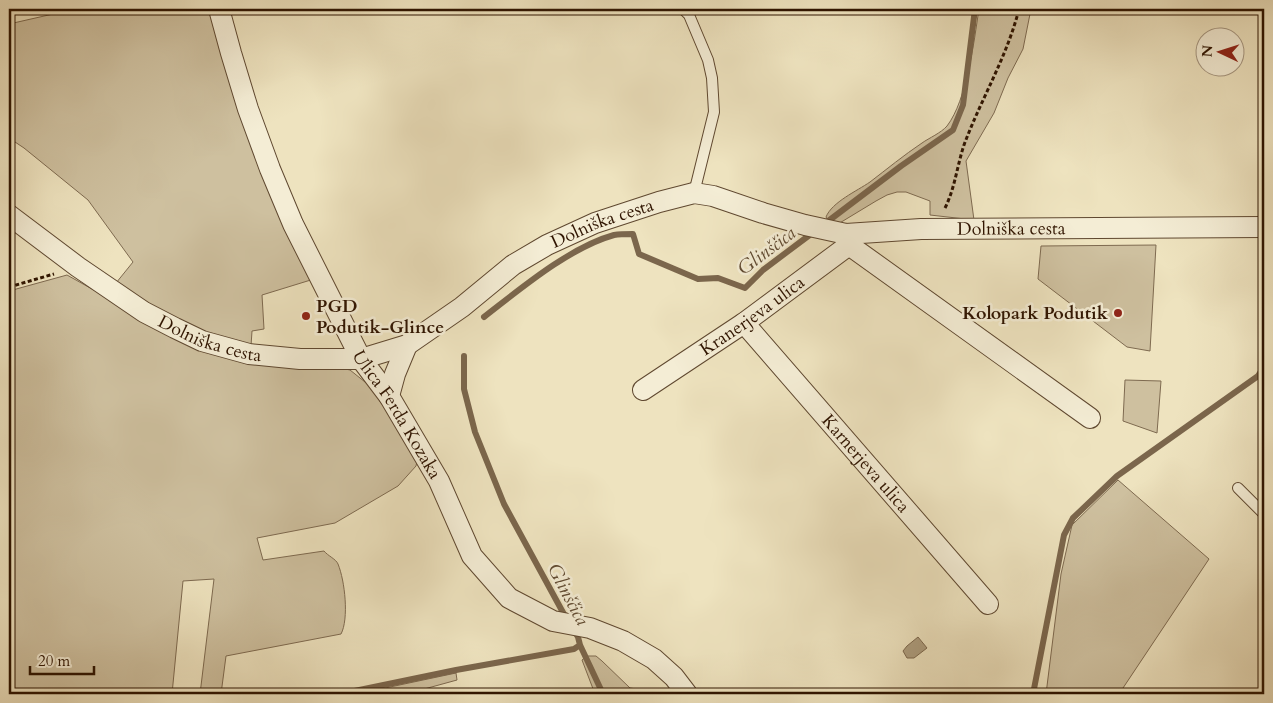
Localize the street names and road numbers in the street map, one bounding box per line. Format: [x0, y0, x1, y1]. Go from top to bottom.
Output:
street label: Dolniška cesta [547, 193, 657, 255]
street label: Dolniška cesta [957, 216, 1066, 242]
street label: Kranerjeva ulica [695, 270, 810, 362]
street label: Dolniška cesta [154, 309, 263, 368]
street label: Ulica Ferda Kozaka [346, 346, 447, 484]
street label: Karnerjeva ulica [816, 409, 916, 519]

